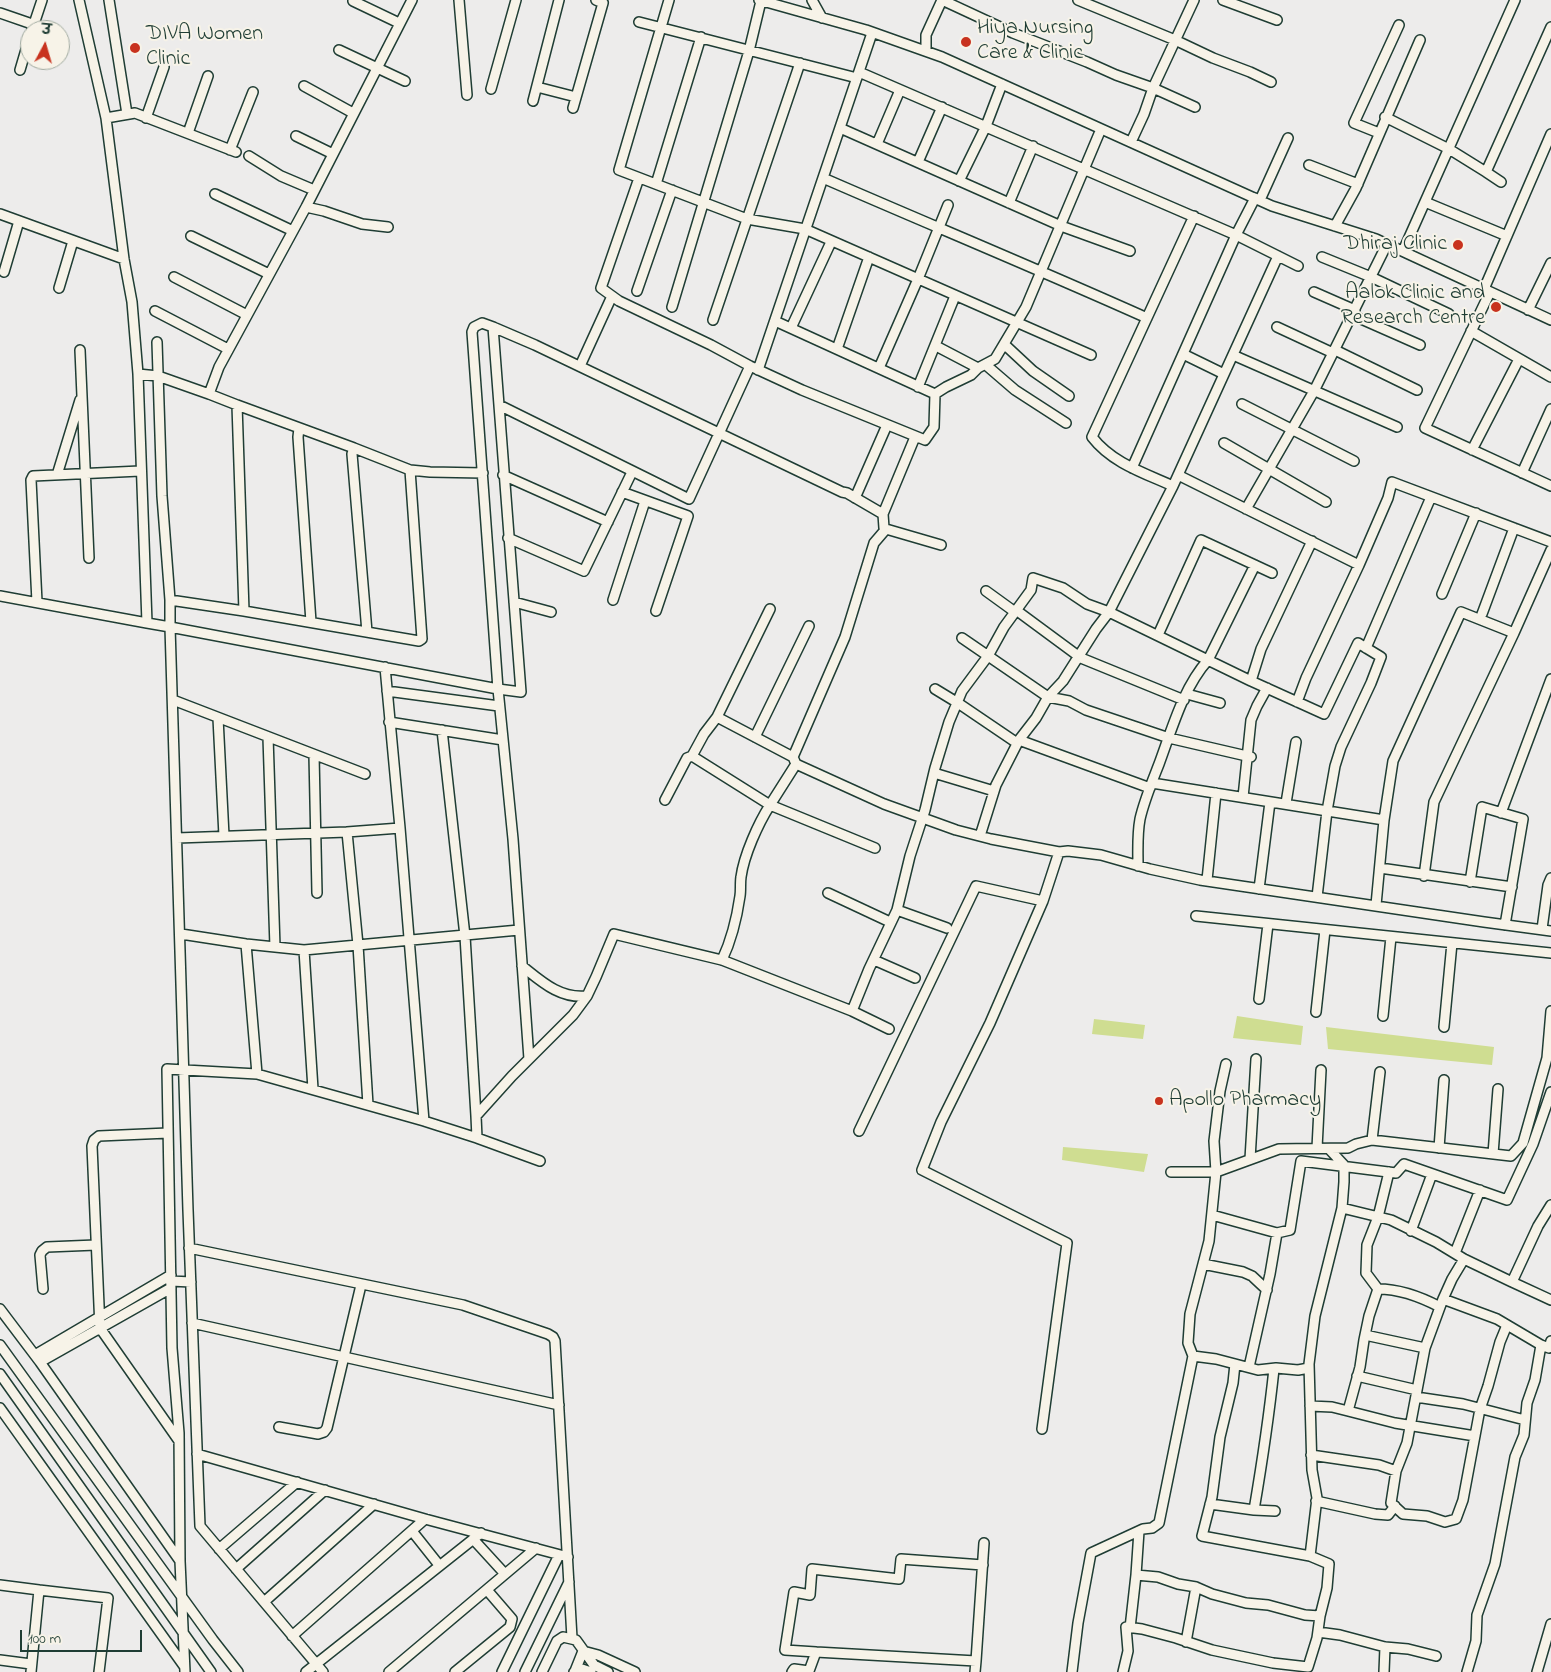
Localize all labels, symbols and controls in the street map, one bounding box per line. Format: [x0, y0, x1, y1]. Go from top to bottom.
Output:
place label: Hiya Nursing Care & Clinic [977, 16, 1093, 68]
north arrow [20, 20, 70, 70]
text: उ [41, 20, 52, 42]
place label: DIVA Women Clinic [146, 22, 263, 74]
marker: Hiya Nursing Care & Clinic [959, 35, 973, 49]
marker: DIVA Women Clinic [128, 41, 142, 55]
place label: Dhiraj Clinic [1344, 232, 1447, 258]
marker: Dhiraj Clinic [1451, 238, 1465, 252]
place label: Aalok Clinic and Research Centre [1341, 281, 1485, 332]
marker: Aalok Clinic and Research Centre [1489, 300, 1503, 314]
place label: Apollo Pharmacy [1169, 1088, 1321, 1114]
marker: Apollo Pharmacy [1153, 1095, 1165, 1107]
scale bar [22, 1620, 145, 1652]
text: 100 m [28, 1628, 61, 1650]

